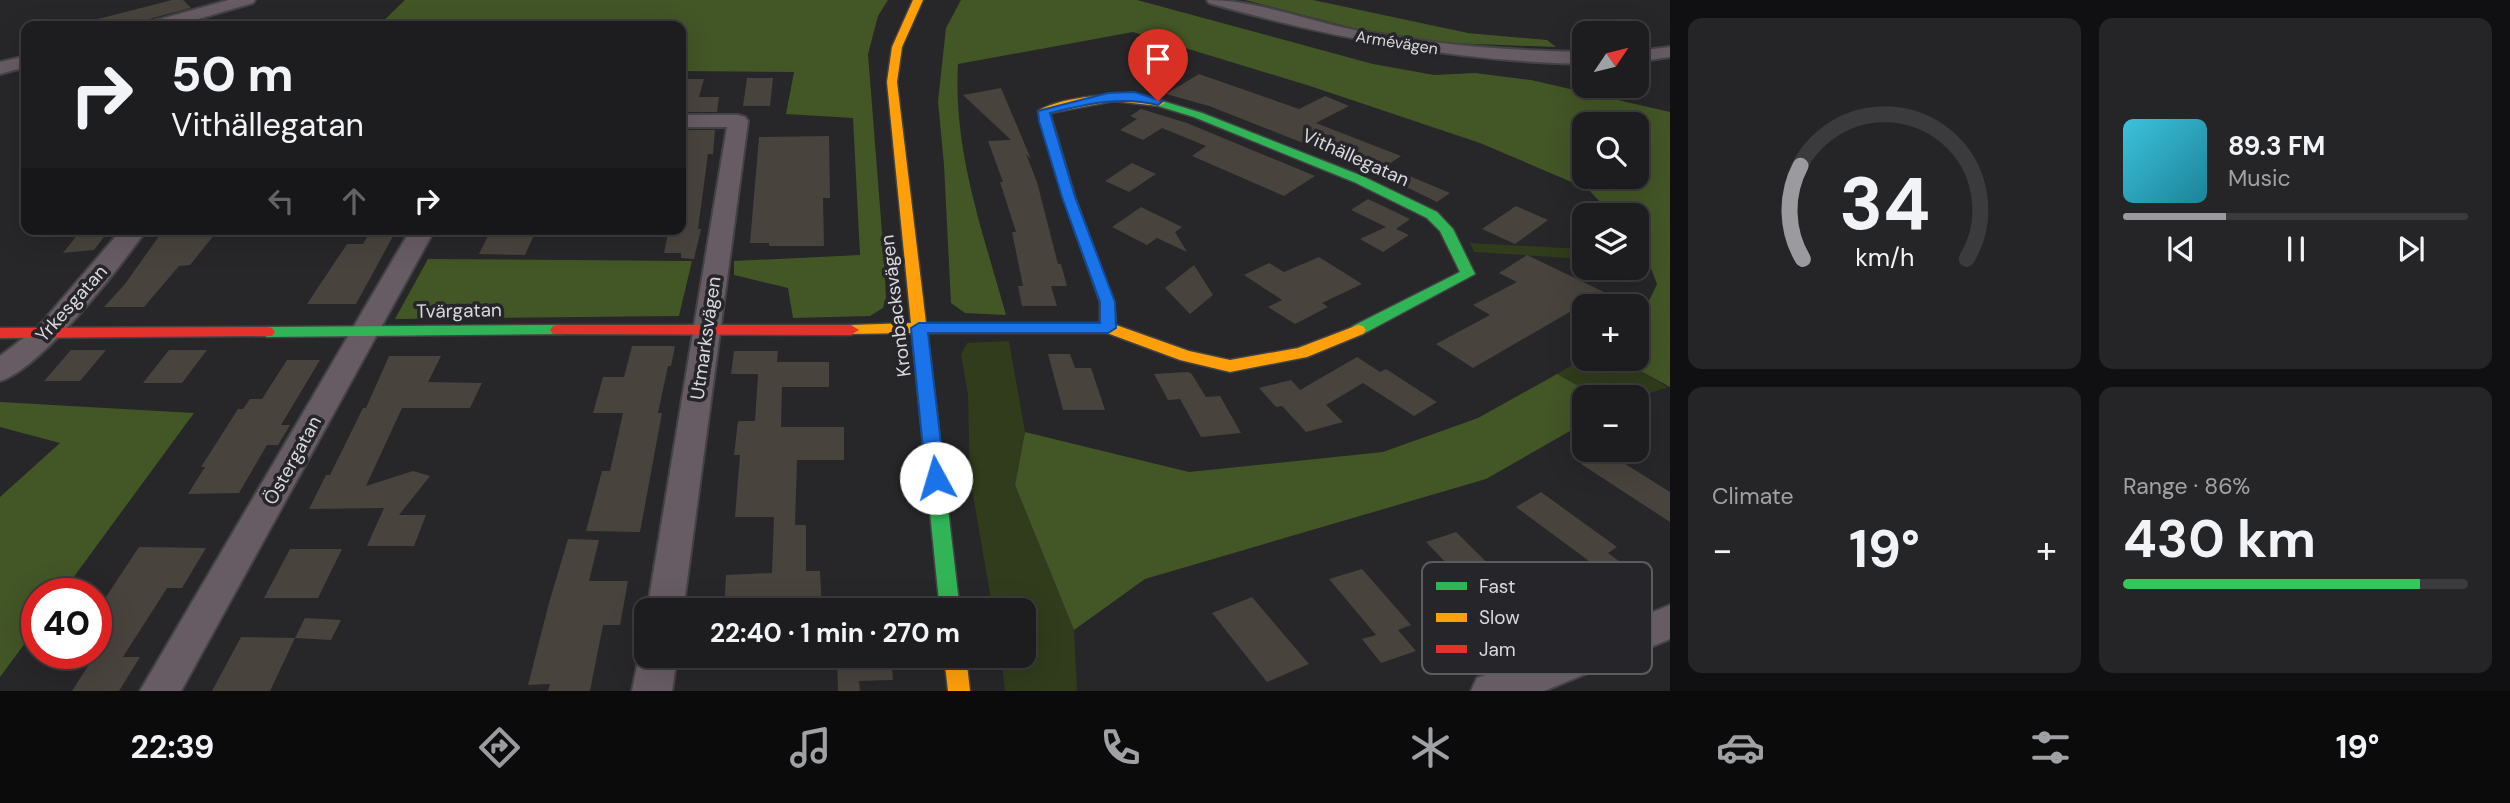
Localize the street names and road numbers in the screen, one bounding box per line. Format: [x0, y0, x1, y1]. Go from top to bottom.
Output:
street label: Armévägen [1354, 26, 1440, 59]
street label: Vithällegatan [1298, 123, 1413, 192]
street label: Kronbacksvägen [874, 234, 917, 378]
street label: Yrkesgatan [30, 259, 113, 347]
street label: Utmarksvägen [684, 275, 727, 401]
street label: Tvärgatan [416, 297, 502, 324]
street label: Östergatan [258, 411, 327, 509]

